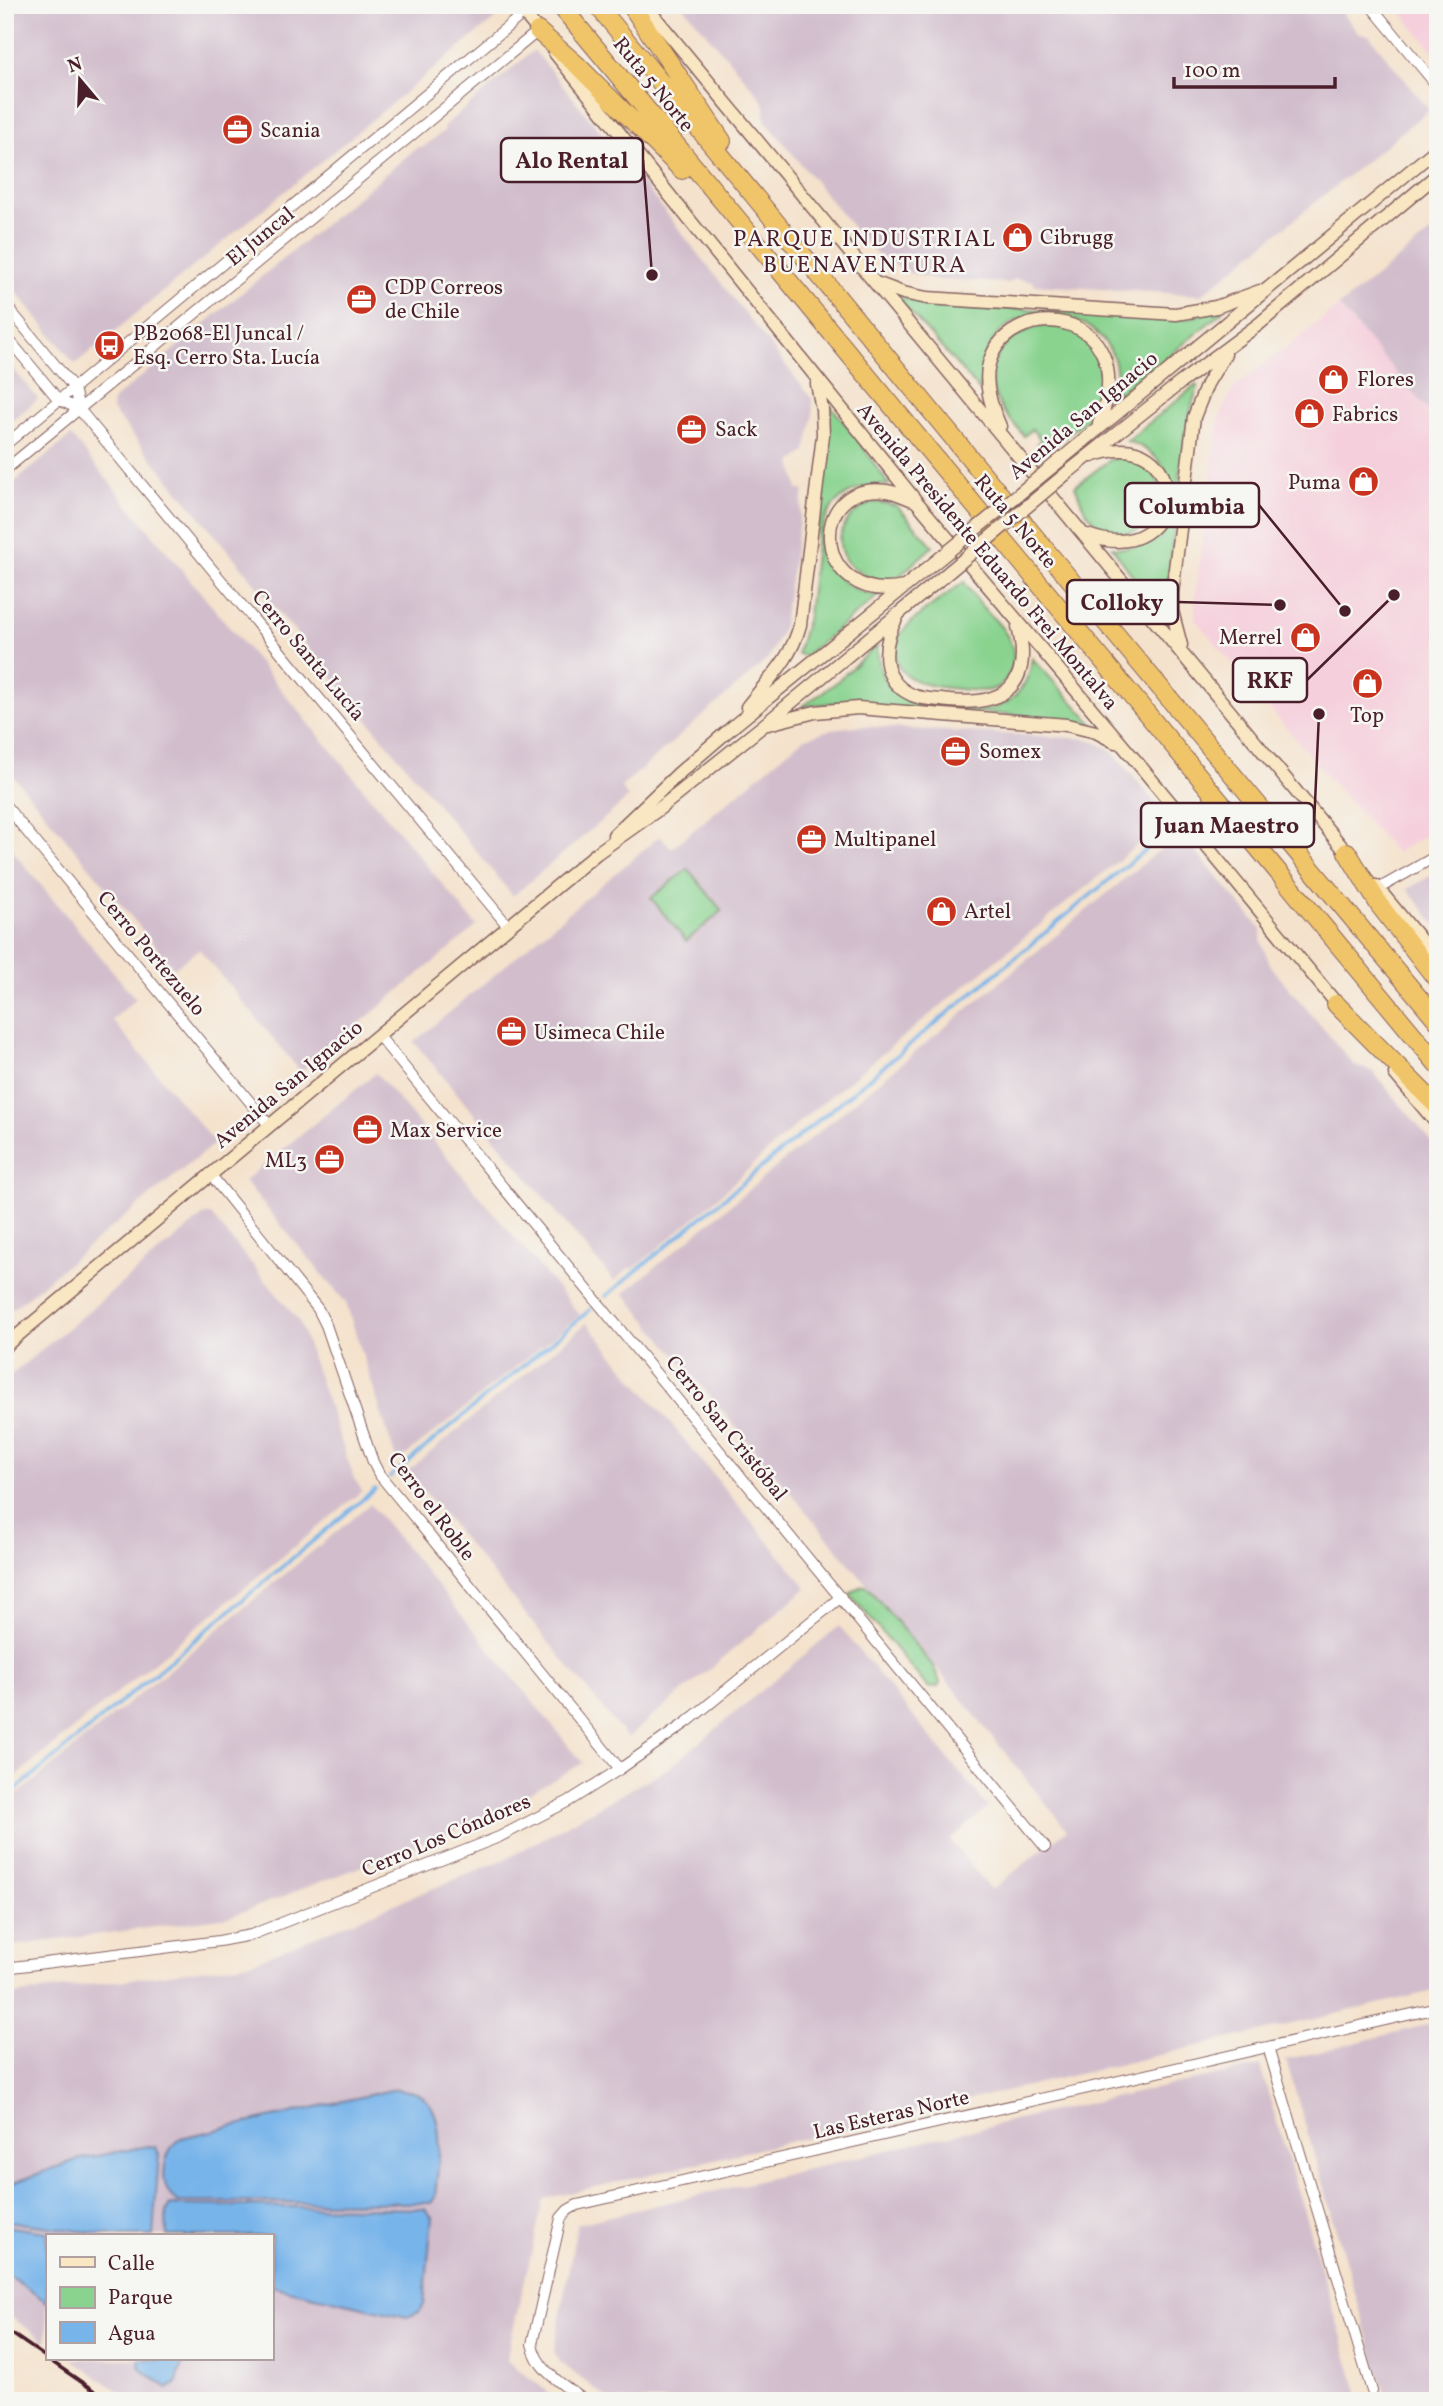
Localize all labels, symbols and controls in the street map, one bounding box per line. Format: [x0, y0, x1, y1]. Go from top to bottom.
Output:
street label: Ruta 5 Norte [605, 31, 700, 139]
north arrow [46, 46, 116, 116]
scale bar [1174, 46, 1334, 90]
text: N [64, 51, 86, 80]
text: 100 m [1184, 57, 1241, 86]
office icon: Scania [220, 113, 254, 147]
place label: Scania [260, 117, 321, 146]
callout: Alo Rental [501, 138, 643, 182]
text: Alo Rental [515, 146, 629, 178]
street label: El Juncal [221, 201, 301, 274]
shop icon: Cibrugg [1000, 220, 1034, 254]
district label: PARQUE INDUSTRIAL BUENAVENTURA [733, 224, 997, 282]
place label: Cibrugg [1040, 224, 1114, 253]
place label: CDP Correos de Chile [385, 274, 503, 327]
office icon: CDP Correos de Chile [345, 282, 379, 316]
place label: PB2068-El Juncal / Esq. Cerro Sta. Lucía [133, 320, 320, 373]
bus stop icon: PB2068-El Juncal / Esq. Cerro Sta. Lucía [93, 328, 127, 362]
street label: Avenida San Ignacio [1003, 345, 1165, 487]
shop icon: Flores [1317, 362, 1351, 396]
place label: Flores [1357, 366, 1414, 395]
street label: Avenida Presidente Eduardo Frei Montalva [849, 397, 1124, 717]
shop icon: Fabrics [1292, 397, 1326, 431]
place label: Fabrics [1332, 401, 1398, 430]
office icon: Sack [675, 412, 709, 446]
place label: Sack [715, 416, 758, 445]
shop icon: Puma [1347, 465, 1381, 499]
street label: Ruta 5 Norte [967, 469, 1063, 575]
place label: Puma [1288, 469, 1341, 498]
callout: Columbia [1125, 483, 1259, 527]
text: Columbia [1139, 492, 1245, 524]
callout: Colloky [1067, 580, 1178, 624]
street label: Cerro Santa Lucía [244, 584, 371, 728]
text: Colloky [1080, 588, 1164, 620]
shop icon: Merrel [1288, 620, 1322, 654]
place label: Merrel [1219, 624, 1282, 653]
callout: RKF [1233, 658, 1307, 702]
text: RKF [1247, 666, 1293, 698]
shop icon: Top [1350, 666, 1384, 700]
place label: Top [1350, 702, 1384, 731]
office icon: Somex [939, 734, 973, 768]
place label: Somex [979, 738, 1041, 767]
callout: Juan Maestro [1141, 803, 1314, 847]
text: Juan Maestro [1154, 811, 1299, 843]
office icon: Multipanel [794, 822, 828, 856]
place label: Multipanel [834, 826, 936, 855]
street label: Cerro Portezuelo [90, 885, 212, 1023]
shop icon: Artel [924, 894, 958, 928]
place label: Artel [964, 898, 1011, 927]
street label: Avenida San Ignacio [208, 1014, 370, 1156]
office icon: Usimeca Chile [494, 1015, 528, 1049]
place label: Usimeca Chile [534, 1019, 665, 1048]
office icon: Max Service [350, 1113, 384, 1147]
place label: Max Service [390, 1117, 502, 1146]
office icon: ML3 [313, 1143, 347, 1177]
place label: ML3 [265, 1147, 307, 1176]
street label: Cerro San Cristóbal [658, 1350, 794, 1508]
street label: Cerro el Roble [380, 1446, 481, 1567]
street label: Cerro Los Cóndores [358, 1788, 536, 1885]
street label: Las Esteras Norte [810, 2083, 972, 2148]
legend [46, 2234, 273, 2360]
text: Calle [108, 2250, 155, 2279]
text: Parque [108, 2284, 173, 2313]
text: Agua [108, 2320, 156, 2349]

